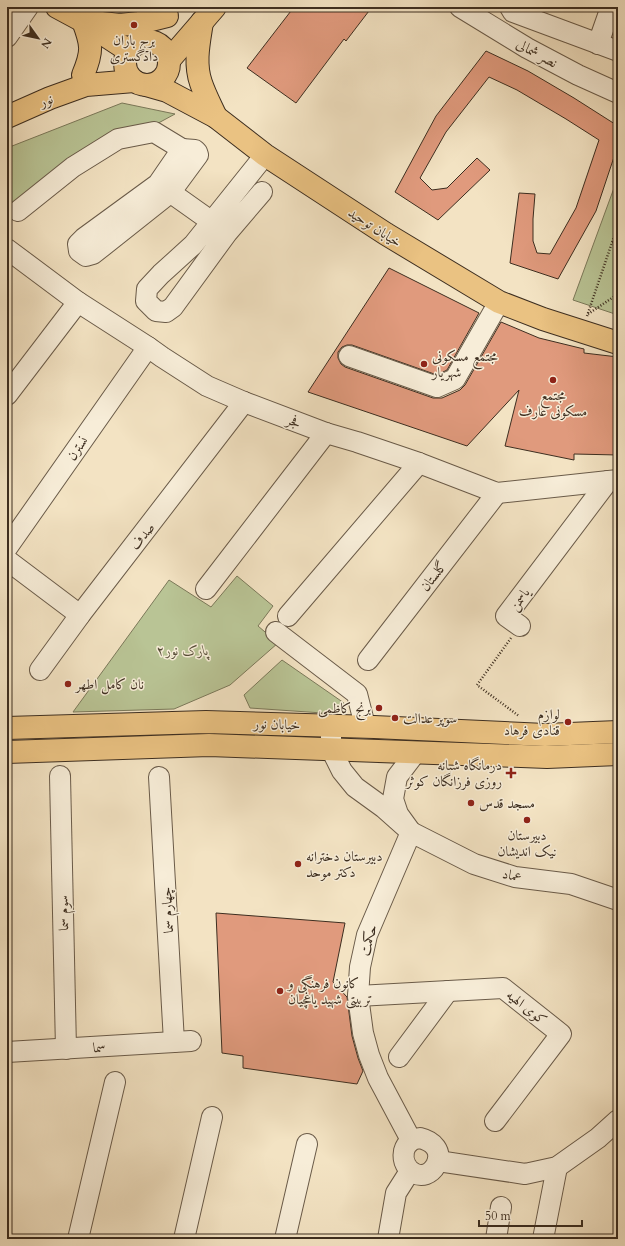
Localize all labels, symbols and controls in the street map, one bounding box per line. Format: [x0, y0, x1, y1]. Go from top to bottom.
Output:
north arrow [18, 18, 58, 58]
marker: برج باران دادگستری [129, 20, 139, 30]
place label: برج باران دادگستری [110, 31, 158, 66]
street label: نصر شمالی [513, 34, 561, 73]
text: N [37, 35, 55, 52]
street label: نور [35, 89, 56, 112]
street label: خیابان توحید [344, 203, 405, 252]
place label: مجتمع مسکونی شهریار [430, 347, 498, 382]
marker: مجتمع مسکونی شهریار [419, 359, 429, 369]
marker: مجتمع مسکونی عارف [548, 375, 558, 385]
place label: مجتمع مسکونی عارف [519, 386, 587, 421]
street label: فجر [282, 409, 304, 433]
street label: نسترن [62, 432, 93, 464]
street label: صدف [126, 519, 159, 554]
street label: گلستان [416, 557, 451, 595]
street label: یاسمن [505, 583, 535, 615]
park label: پارک نور۲ [157, 641, 210, 661]
place label: نان کامل اطهر [74, 675, 144, 695]
marker: نان کامل اطهر [63, 679, 73, 689]
place label: برنج کاظمی [318, 699, 372, 721]
marker: برنج کاظمی [374, 703, 384, 713]
place label: لوازم قنادی فرهاد [504, 705, 560, 740]
place label: سوپر عدالت [403, 709, 457, 728]
marker: سوپر عدالت [390, 713, 400, 723]
street label: خیابان نور [251, 714, 301, 735]
marker: لوازم قنادی فرهاد [563, 717, 573, 727]
place label: درمانگاه شبانه روزی فرزانگان کوثر [404, 756, 502, 791]
marker: درمانگاه شبانه روزی فرزانگان کوثر [505, 767, 517, 779]
place label: مسجد قدس [479, 794, 535, 813]
marker: مسجد قدس [466, 798, 476, 808]
marker: دبیرستان نیک اندیشان [522, 815, 532, 825]
place label: دبیرستان نیک اندیشان [497, 826, 557, 861]
place label: دبیرستان دخترانه دکتر موحد [306, 847, 382, 882]
marker: دبیرستان دخترانه دکتر موحد [293, 859, 303, 869]
street label: عماد [500, 864, 524, 887]
street label: چهارم سما [157, 886, 181, 934]
street label: سوم سما [54, 895, 76, 931]
street label: حکمت [355, 922, 382, 958]
place label: کانون فرهنگی و تربیتی شهید یاغچیان [286, 974, 372, 1009]
marker: کانون فرهنگی و تربیتی شهید یاغچیان [275, 986, 285, 996]
street label: کوی الهیه [502, 986, 551, 1029]
street label: سما [92, 1038, 106, 1057]
scale bar [479, 1202, 582, 1228]
text: 50 m [485, 1208, 512, 1224]

